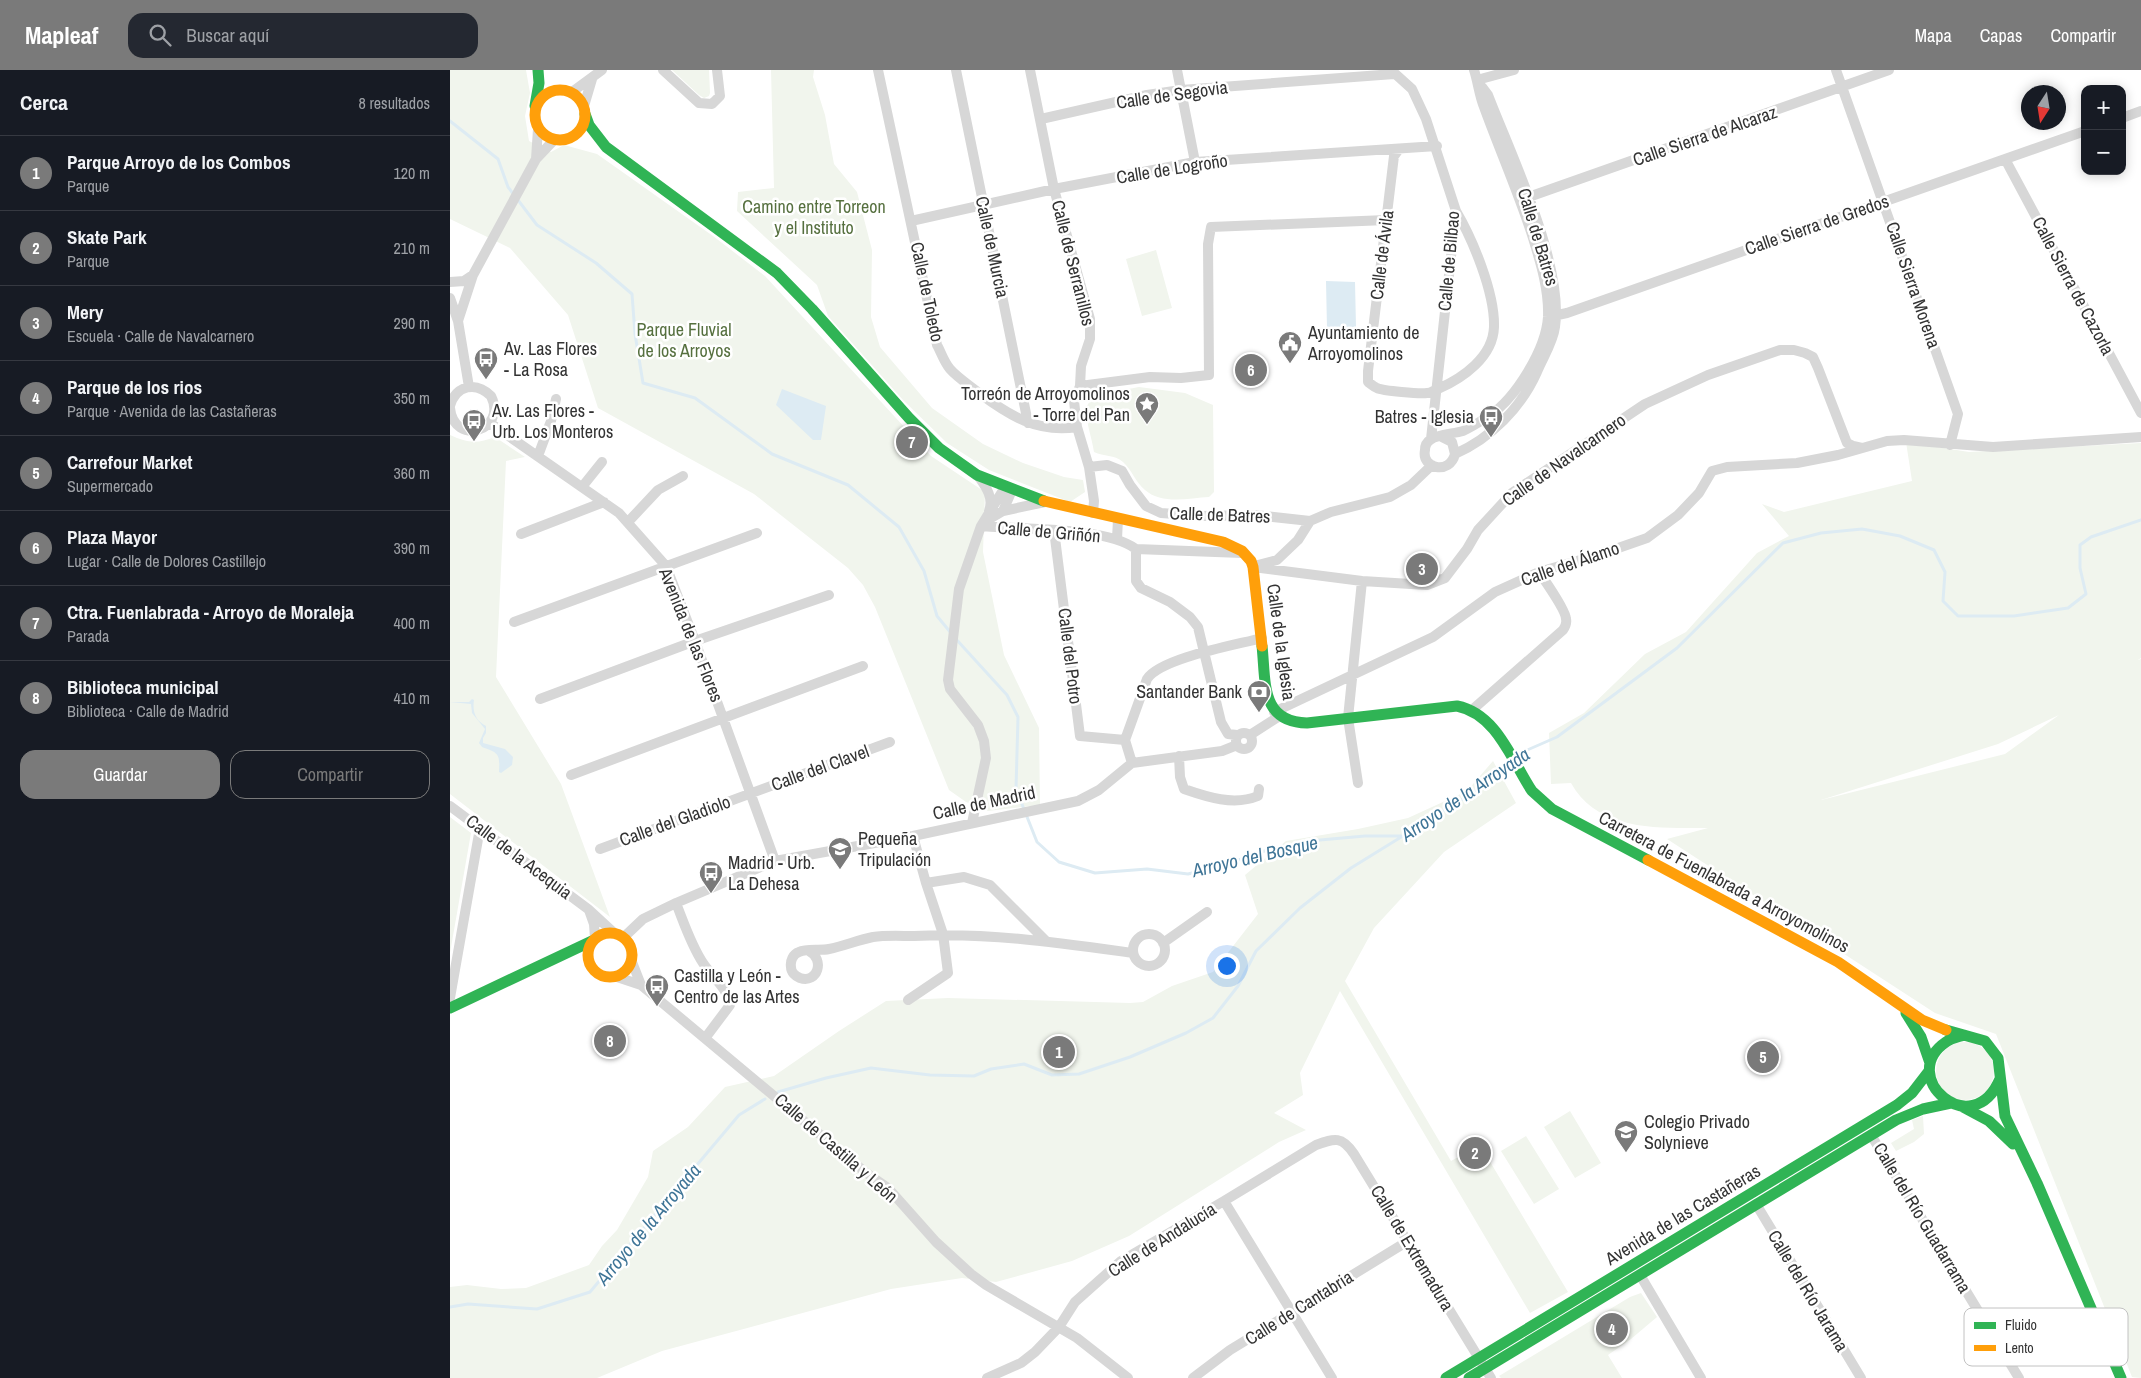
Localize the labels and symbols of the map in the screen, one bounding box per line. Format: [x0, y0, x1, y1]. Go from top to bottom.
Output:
street label: Calle de Segovia [1115, 74, 1229, 115]
north arrow [2021, 85, 2066, 130]
street label: Calle Sierra de Alcaraz [1629, 99, 1780, 172]
street label: Calle de Logroño [1114, 147, 1229, 190]
street label: Calle de Batres [1512, 185, 1565, 289]
street label: Calle Sierra de Gredos [1741, 188, 1892, 261]
park label: Camino entre Torreon y el Instituto [742, 194, 886, 240]
street label: Calle de Murcia [970, 194, 1015, 300]
street label: Calle de Serranillos [1046, 197, 1101, 328]
street label: Calle de Ávila [1364, 209, 1399, 301]
street label: Calle de Bilbao [1432, 210, 1465, 312]
street label: Calle Sierra de Cazorla [2026, 212, 2120, 359]
street label: Calle Sierra Morena [1880, 218, 1947, 351]
street label: Calle de Toledo [905, 240, 950, 344]
park label: Parque Fluvial de los Arroyos [636, 317, 732, 363]
place label: Ayuntamiento de Arroyomolinos [1307, 320, 1419, 366]
public building icon: Ayuntamiento de Arroyomolinos [1277, 330, 1303, 364]
place label: Av. Las Flores - La Rosa [503, 336, 597, 382]
bus stop icon: Av. Las Flores - La Rosa [473, 346, 499, 380]
pin: 6 [1235, 351, 1267, 389]
place label: Torreón de Arroyomolinos - Torre del Pan [961, 381, 1130, 427]
place icon: Torreón de Arroyomolinos - Torre del Pan [1134, 391, 1160, 425]
place label: Av. Las Flores - Urb. Los Monteros [491, 398, 613, 444]
place label: Batres - Iglesia [1375, 404, 1474, 429]
bus stop icon: Batres - Iglesia [1478, 404, 1504, 438]
street label: Calle de Navalcarnero [1497, 407, 1631, 512]
bus stop icon: Av. Las Flores - Urb. Los Monteros [461, 408, 487, 442]
pin: 7 [896, 423, 928, 461]
street label: Calle de Batres [1169, 500, 1271, 529]
street label: Calle de Griñón [996, 515, 1102, 548]
street label: Calle del Álamo [1517, 535, 1622, 592]
pin: 3 [1406, 550, 1438, 588]
street label: Avenida de las Flores [653, 563, 730, 706]
street label: Calle de la Iglesia [1261, 582, 1302, 702]
street label: Calle del Potro [1052, 606, 1089, 706]
place label: Santander Bank [1136, 679, 1243, 704]
bank icon: Santander Bank [1246, 679, 1272, 713]
street label: Calle del Clavel [767, 738, 872, 797]
water label: Arroyo de la Arroyada [1395, 741, 1535, 847]
street label: Calle de Madrid [930, 779, 1037, 826]
street label: Calle del Gladiolo [616, 789, 734, 852]
street label: Carretera de Fuenlabrada a Arroyomolinos [1594, 805, 1854, 958]
street label: Calle de la Acequia [461, 808, 578, 905]
place label: Pequeña Tripulación [858, 826, 931, 872]
water label: Arroyo del Bosque [1189, 829, 1320, 883]
school or university icon: Pequeña Tripulación [827, 836, 853, 870]
place label: Madrid - Urb. La Dehesa [728, 850, 815, 896]
bus stop icon: Madrid - Urb. La Dehesa [698, 860, 724, 894]
your location [1214, 953, 1240, 979]
place label: Castilla y León - Centro de las Artes [674, 963, 800, 1009]
bus stop icon: Castilla y León - Centro de las Artes [644, 973, 670, 1007]
pin: 8 [594, 1022, 626, 1060]
pin: 1 [1043, 1033, 1075, 1071]
pin: 5 [1747, 1038, 1779, 1076]
street label: Calle de Castilla y León [769, 1087, 903, 1208]
place label: Colegio Privado Solynieve [1644, 1109, 1750, 1155]
school or university icon: Colegio Privado Solynieve [1613, 1119, 1639, 1153]
pin: 2 [1459, 1134, 1491, 1172]
street label: Calle del Río Guadarrama [1868, 1138, 1977, 1298]
water label: Arroyo de la Arroyada [589, 1158, 707, 1291]
street label: Avenida de las Castañeras [1600, 1158, 1765, 1271]
street label: Calle de Extremadura [1365, 1180, 1460, 1315]
street label: Calle de Andalucía [1103, 1196, 1221, 1283]
street label: Calle del Río Jarama [1762, 1225, 1855, 1356]
street label: Calle de Cantabria [1240, 1264, 1358, 1351]
legend [1964, 1308, 2128, 1366]
pin: 4 [1596, 1310, 1628, 1348]
text: Fluido [2005, 1316, 2037, 1334]
text: Lento [2005, 1339, 2034, 1357]

